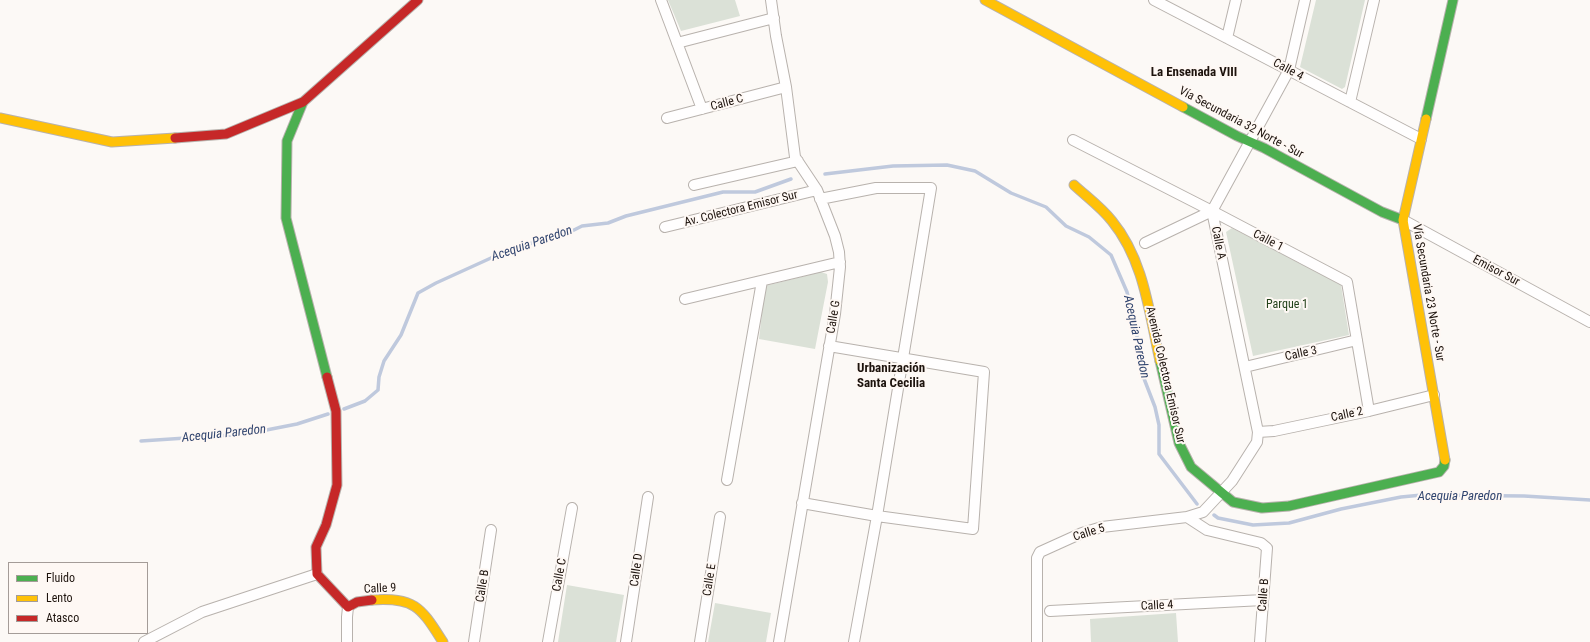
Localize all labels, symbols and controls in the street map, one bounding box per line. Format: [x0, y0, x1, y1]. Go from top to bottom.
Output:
street label: Calle 4 [1270, 56, 1306, 84]
district label: La Ensenada VIII [1151, 65, 1237, 81]
street label: Vía Secundaria 32 Norte - Sur [1176, 84, 1306, 162]
street label: Calle C [709, 92, 745, 114]
street label: Av. Colectora Emisor Sur [683, 188, 799, 230]
water label: Acequia Paredon [489, 223, 575, 265]
street label: Vía Secundaria 23 Norte - Sur [1409, 223, 1447, 363]
street label: Calle A [1208, 225, 1228, 261]
street label: Calle 1 [1250, 227, 1286, 255]
street label: Emisor Sur [1470, 253, 1522, 289]
water label: Acequia Paredon [1120, 294, 1152, 380]
park label: Parque 1 [1266, 298, 1308, 312]
street label: Calle G [824, 299, 844, 335]
street label: Avenida Colectora Emisor Sur [1142, 305, 1188, 445]
street label: Calle 3 [1284, 344, 1318, 364]
district label: Urbanización Santa Cecilia [857, 361, 925, 392]
street label: Calle 2 [1330, 405, 1364, 425]
water label: Acequia Paredon [181, 422, 267, 446]
water label: Acequia Paredon [1418, 489, 1502, 505]
street label: Calle 5 [1071, 521, 1107, 545]
street label: Calle D [628, 553, 646, 587]
street label: Calle C [550, 557, 570, 593]
legend [8, 562, 148, 634]
street label: Calle E [700, 563, 720, 597]
street label: Calle B [473, 569, 493, 603]
text: Fluido [46, 571, 75, 585]
street label: Calle B [1256, 578, 1272, 612]
street label: Calle 9 [363, 581, 397, 597]
text: Lento [46, 591, 73, 605]
street label: Calle 4 [1140, 598, 1174, 614]
text: Atasco [46, 611, 79, 625]

